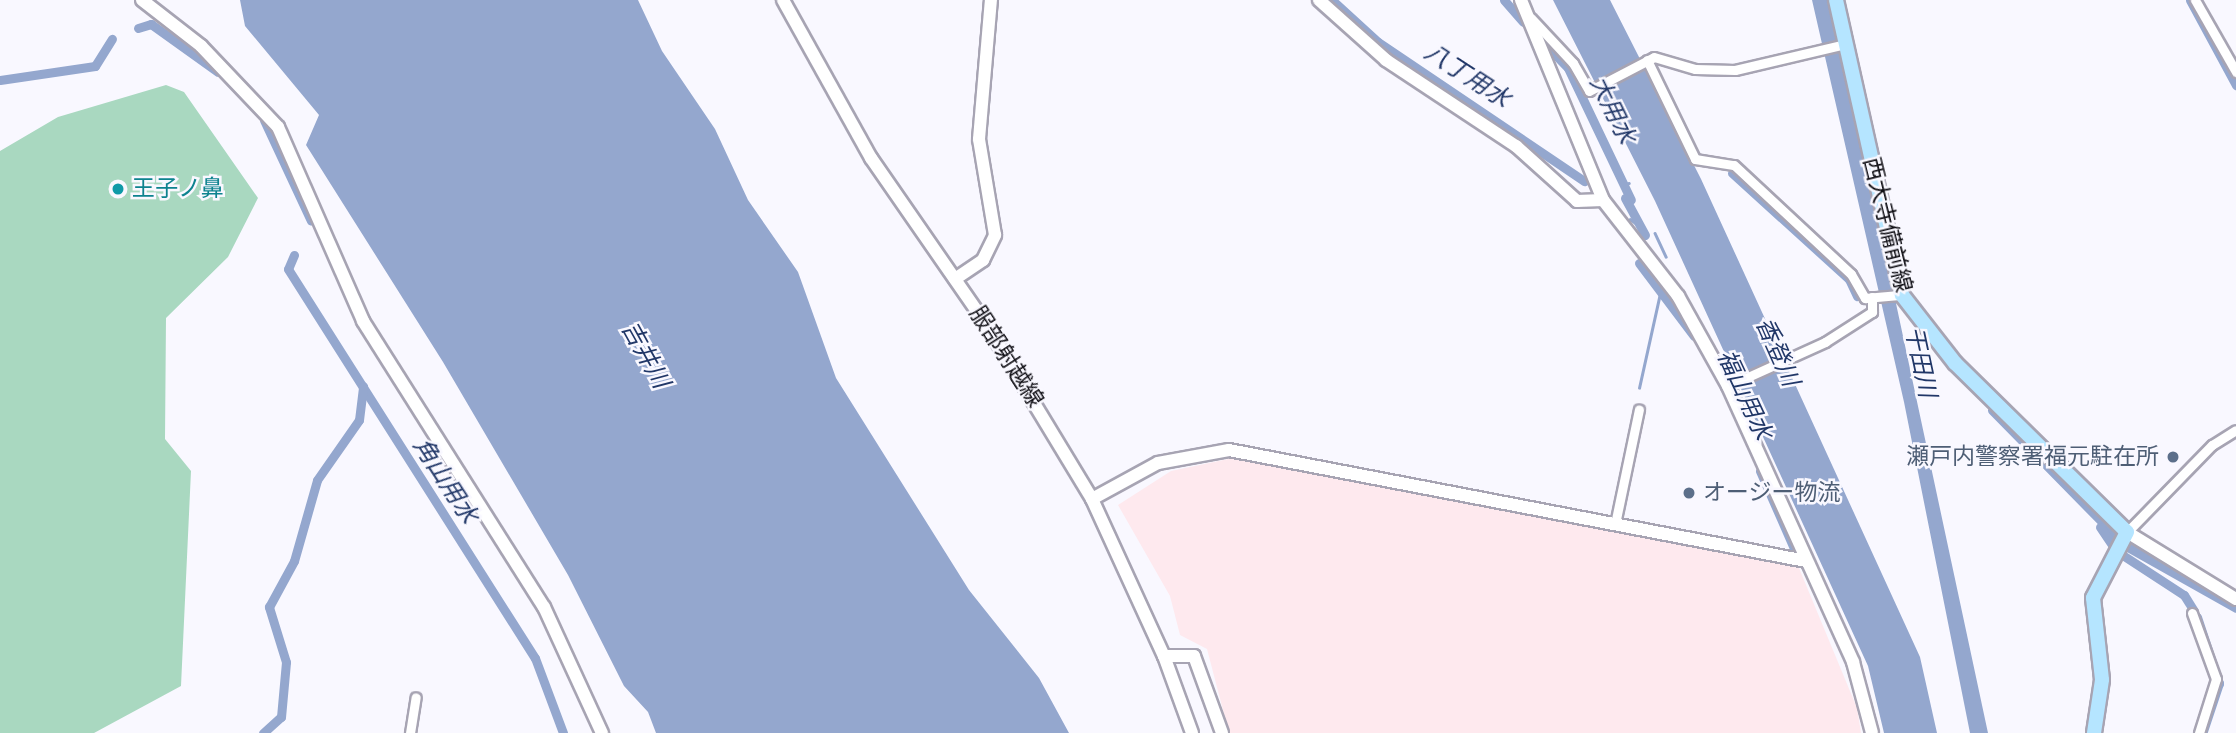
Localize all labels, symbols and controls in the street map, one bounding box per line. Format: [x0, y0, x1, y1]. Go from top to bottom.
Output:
water label: 八丁用水 [1419, 38, 1515, 114]
water label: 大用水 [1583, 71, 1641, 149]
street label: 西大寺備前線 [1857, 155, 1917, 295]
place label: 王子ノ鼻 [132, 175, 224, 203]
marker: 王子ノ鼻 [110, 181, 126, 197]
street label: 服部射越線 [963, 301, 1049, 413]
water label: 香登川 [1749, 313, 1805, 391]
water label: 吉井川 [615, 317, 675, 393]
water label: 干田川 [1898, 324, 1942, 400]
water label: 福山用水 [1711, 345, 1777, 445]
water label: 角山用水 [407, 433, 483, 529]
place label: 瀬戸内警察署福元駐在所 [1906, 443, 2159, 471]
marker: 瀬戸内警察署福元駐在所 [2165, 449, 2181, 465]
place label: オージー物流 [1703, 479, 1841, 507]
marker: オージー物流 [1681, 485, 1697, 501]

